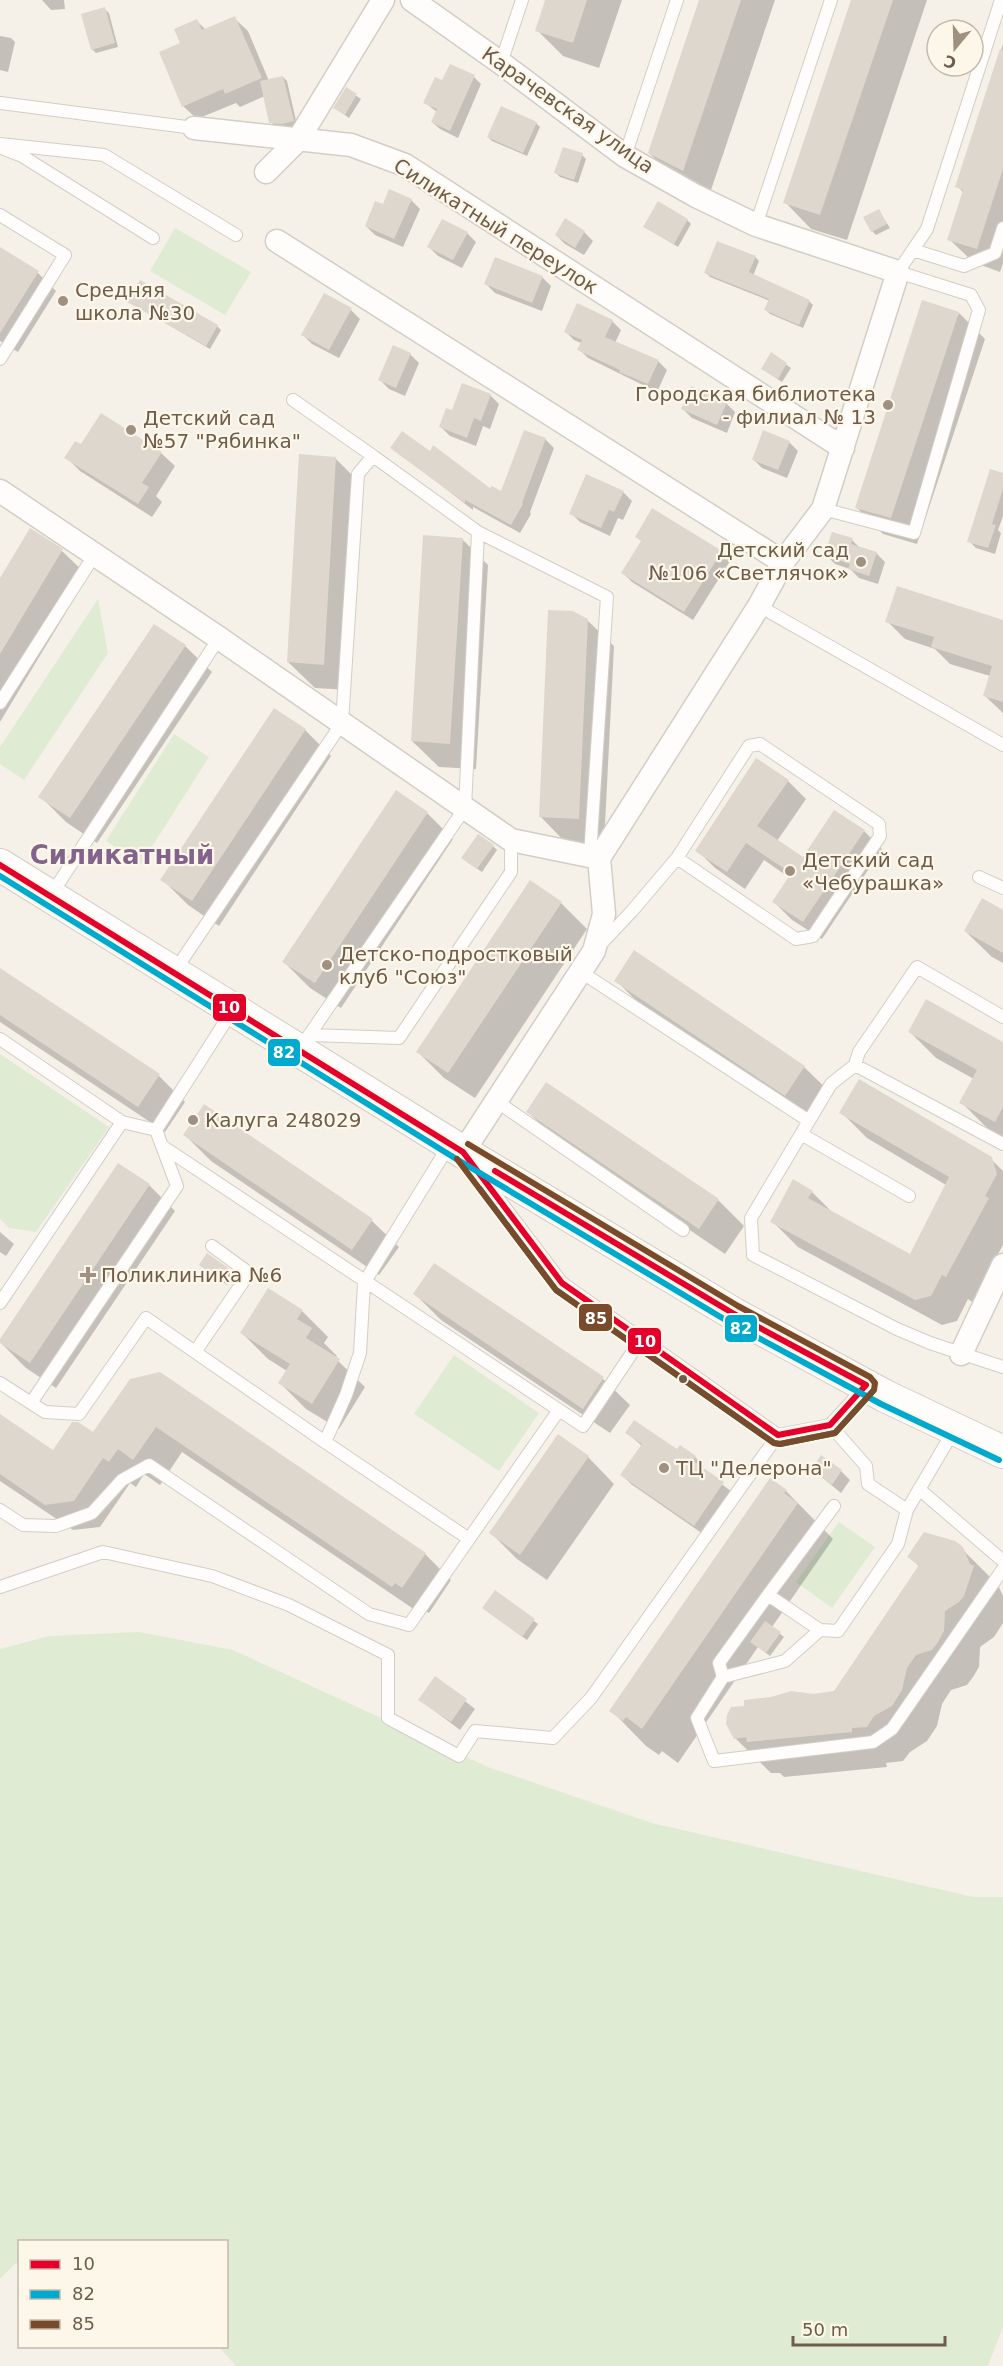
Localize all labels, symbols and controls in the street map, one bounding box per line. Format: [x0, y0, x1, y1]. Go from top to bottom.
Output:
north arrow [925, 18, 985, 78]
street label: Карачевская улица [477, 42, 659, 178]
text: С [942, 51, 959, 73]
street label: Силикатный переулок [389, 153, 603, 299]
place label: Средняя школа №30 [75, 278, 195, 325]
marker: Средняя школа №30 [56, 294, 70, 308]
place label: Городская библиотека - филиал № 13 [635, 382, 876, 429]
marker: Городская библиотека - филиал № 13 [881, 398, 895, 412]
place label: Детский сад №57 "Рябинка" [143, 406, 301, 453]
marker: Детский сад №57 "Рябинка" [124, 423, 138, 437]
place label: Детский сад №106 «Светлячок» [649, 538, 849, 585]
marker: Детский сад №106 «Светлячок» [854, 555, 868, 569]
district label: Силикатный [30, 840, 214, 870]
place label: Детский сад «Чебурашка» [802, 848, 944, 895]
marker: Детский сад «Чебурашка» [783, 864, 797, 878]
place label: Детско-подростковый клуб "Союз" [339, 942, 573, 989]
marker: Детско-подростковый клуб "Союз" [320, 958, 334, 972]
line badge: 10 [212, 993, 247, 1022]
text: 10 [218, 998, 240, 1017]
line badge: 82 [267, 1038, 301, 1067]
text: 82 [273, 1043, 295, 1062]
place label: Калуга 248029 [205, 1108, 362, 1132]
marker: Калуга 248029 [186, 1113, 200, 1127]
place label: Поликлиника №6 [101, 1263, 282, 1287]
marker: Поликлиника №6 [79, 1266, 97, 1284]
line badge: 85 [578, 1303, 613, 1332]
text: 85 [585, 1309, 607, 1328]
line badge: 82 [724, 1314, 758, 1343]
text: 82 [730, 1319, 752, 1338]
line badge: 10 [627, 1327, 662, 1355]
text: 10 [634, 1332, 656, 1351]
unlabelled marker [677, 1373, 689, 1385]
place label: ТЦ "Делерона" [675, 1456, 832, 1480]
marker: ТЦ "Делерона" [657, 1461, 671, 1475]
legend [18, 2240, 228, 2348]
text: 10 [72, 2253, 95, 2274]
text: 82 [72, 2283, 95, 2304]
scale bar [793, 2309, 944, 2347]
text: 85 [72, 2313, 95, 2334]
text: 50 m [802, 2319, 848, 2340]

